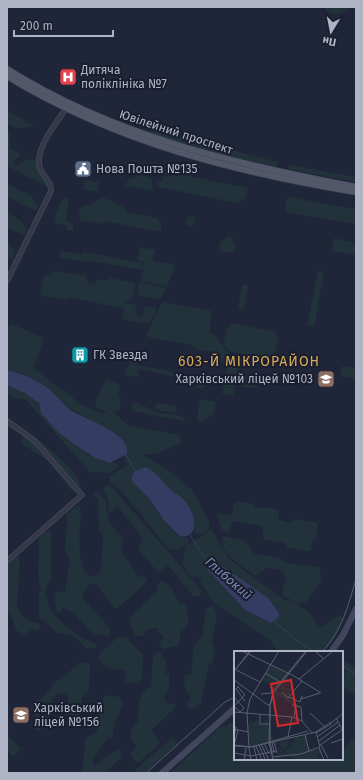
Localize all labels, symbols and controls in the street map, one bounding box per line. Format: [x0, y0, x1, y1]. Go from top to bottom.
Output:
scale bar [14, 12, 113, 38]
north arrow [311, 12, 351, 52]
text: 200 m [20, 19, 53, 33]
text: Пн [321, 34, 337, 49]
place label: Дитяча поліклініка №7 [80, 63, 167, 91]
hospital icon: Дитяча поліклініка №7 [58, 67, 78, 87]
street label: Ювілейний проспект [117, 107, 235, 157]
public building icon: Нова Пошта №135 [73, 159, 93, 179]
place label: Нова Пошта №135 [96, 162, 198, 176]
building icon: ГК Звезда [70, 345, 90, 365]
place label: ГК Звезда [93, 348, 148, 362]
district label: 603-Й МІКРОРАЙОН [178, 353, 320, 370]
school or university icon: Харківський ліцей №103 [316, 369, 336, 389]
place label: Харківський ліцей №103 [176, 372, 313, 386]
water label: Глибокий [202, 554, 255, 603]
inset map [234, 651, 343, 760]
place label: Харківський ліцей №156 [34, 701, 103, 729]
school or university icon: Харківський ліцей №156 [11, 705, 31, 725]

